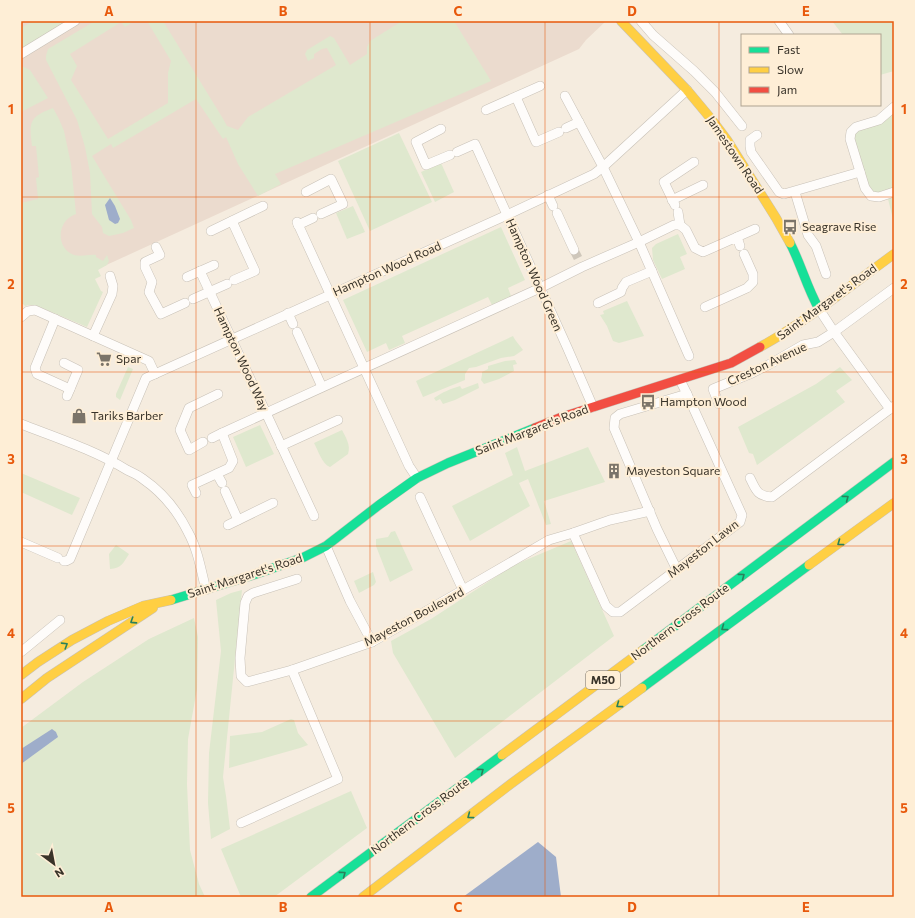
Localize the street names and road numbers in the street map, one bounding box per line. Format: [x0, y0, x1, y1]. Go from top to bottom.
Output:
street label: Jamestown Road [704, 113, 767, 197]
street label: Hampton Wood Green [504, 216, 566, 333]
street label: Hampton Wood Road [330, 238, 443, 298]
street label: Saint Margaret's Road [774, 260, 879, 342]
street label: Hampton Wood Way [212, 304, 272, 413]
street label: Creston Avenue [725, 339, 808, 388]
street label: Saint Margaret's Road [473, 401, 590, 457]
street label: Mayeston Lawn [664, 516, 741, 580]
street label: Saint Margaret's Road [186, 550, 304, 600]
street label: Northern Cross Route [628, 580, 731, 663]
street label: Mayeston Boulevard [361, 584, 466, 648]
road number: M50 [586, 671, 620, 689]
street label: Northern Cross Route [368, 774, 471, 857]

